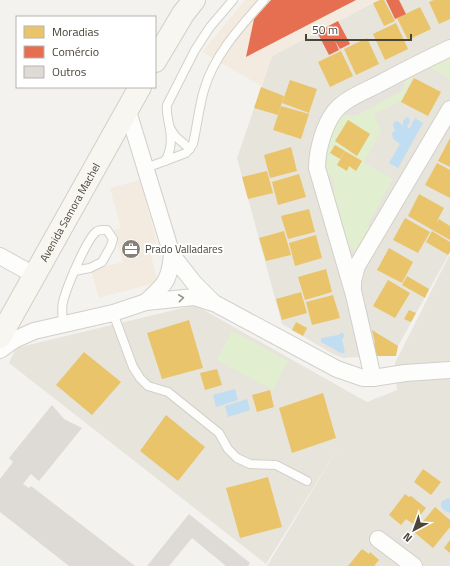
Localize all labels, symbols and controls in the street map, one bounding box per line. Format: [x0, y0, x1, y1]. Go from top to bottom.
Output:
legend [16, 16, 156, 88]
scale bar [306, 16, 411, 42]
text: 50 m [312, 20, 338, 39]
text: Moradias [52, 22, 100, 41]
text: Comércio [52, 42, 99, 61]
text: Outros [52, 62, 87, 81]
street label: Avenida Samora Machel [36, 160, 104, 265]
office icon: Prado Valladares [120, 238, 142, 260]
place label: Prado Valladares [145, 241, 223, 257]
one-way arrow [178, 294, 184, 303]
north arrow [394, 510, 434, 550]
text: N [399, 529, 416, 546]

